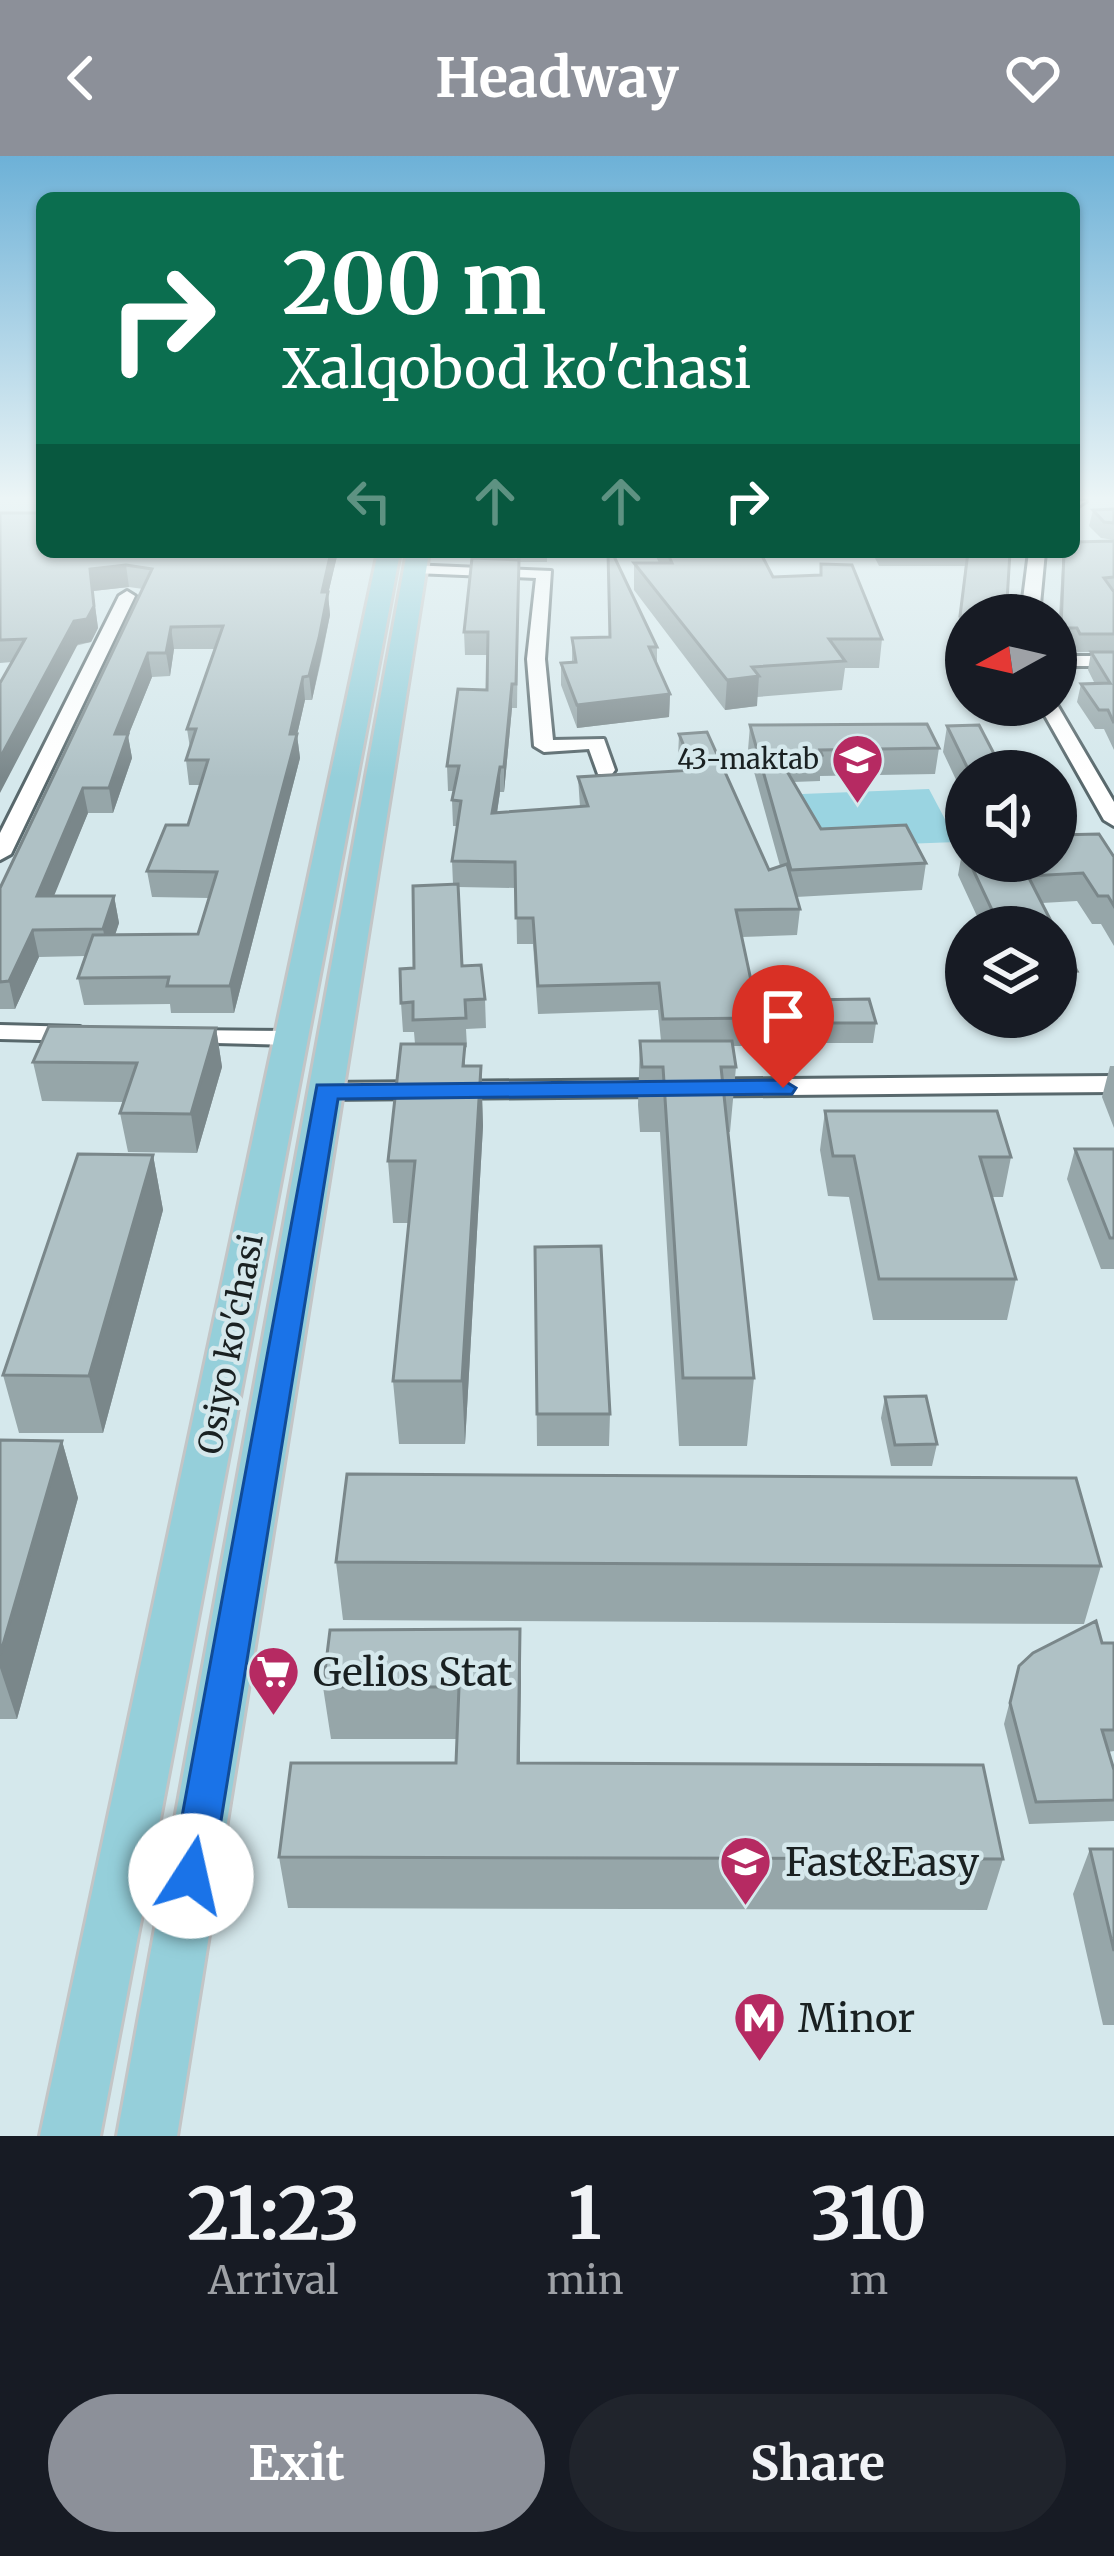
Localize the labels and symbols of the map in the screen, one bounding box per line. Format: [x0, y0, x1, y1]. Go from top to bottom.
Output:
north arrow [945, 594, 1077, 726]
school or university icon: 43-maktab [830, 732, 886, 806]
place label: 43-maktab [677, 742, 819, 776]
pin [732, 965, 834, 1088]
street label: Osiyo ko'chasi [189, 1230, 272, 1458]
supermarket icon: Gelios Stat [246, 1644, 302, 1718]
place label: Gelios Stat [313, 1648, 512, 1697]
position arrow [128, 1813, 254, 1939]
school or university icon: Fast&Easy [718, 1834, 774, 1908]
place label: Fast&Easy [785, 1838, 979, 1887]
metro station icon: Minor [731, 1990, 787, 2064]
place label: Minor [798, 1994, 915, 2043]

